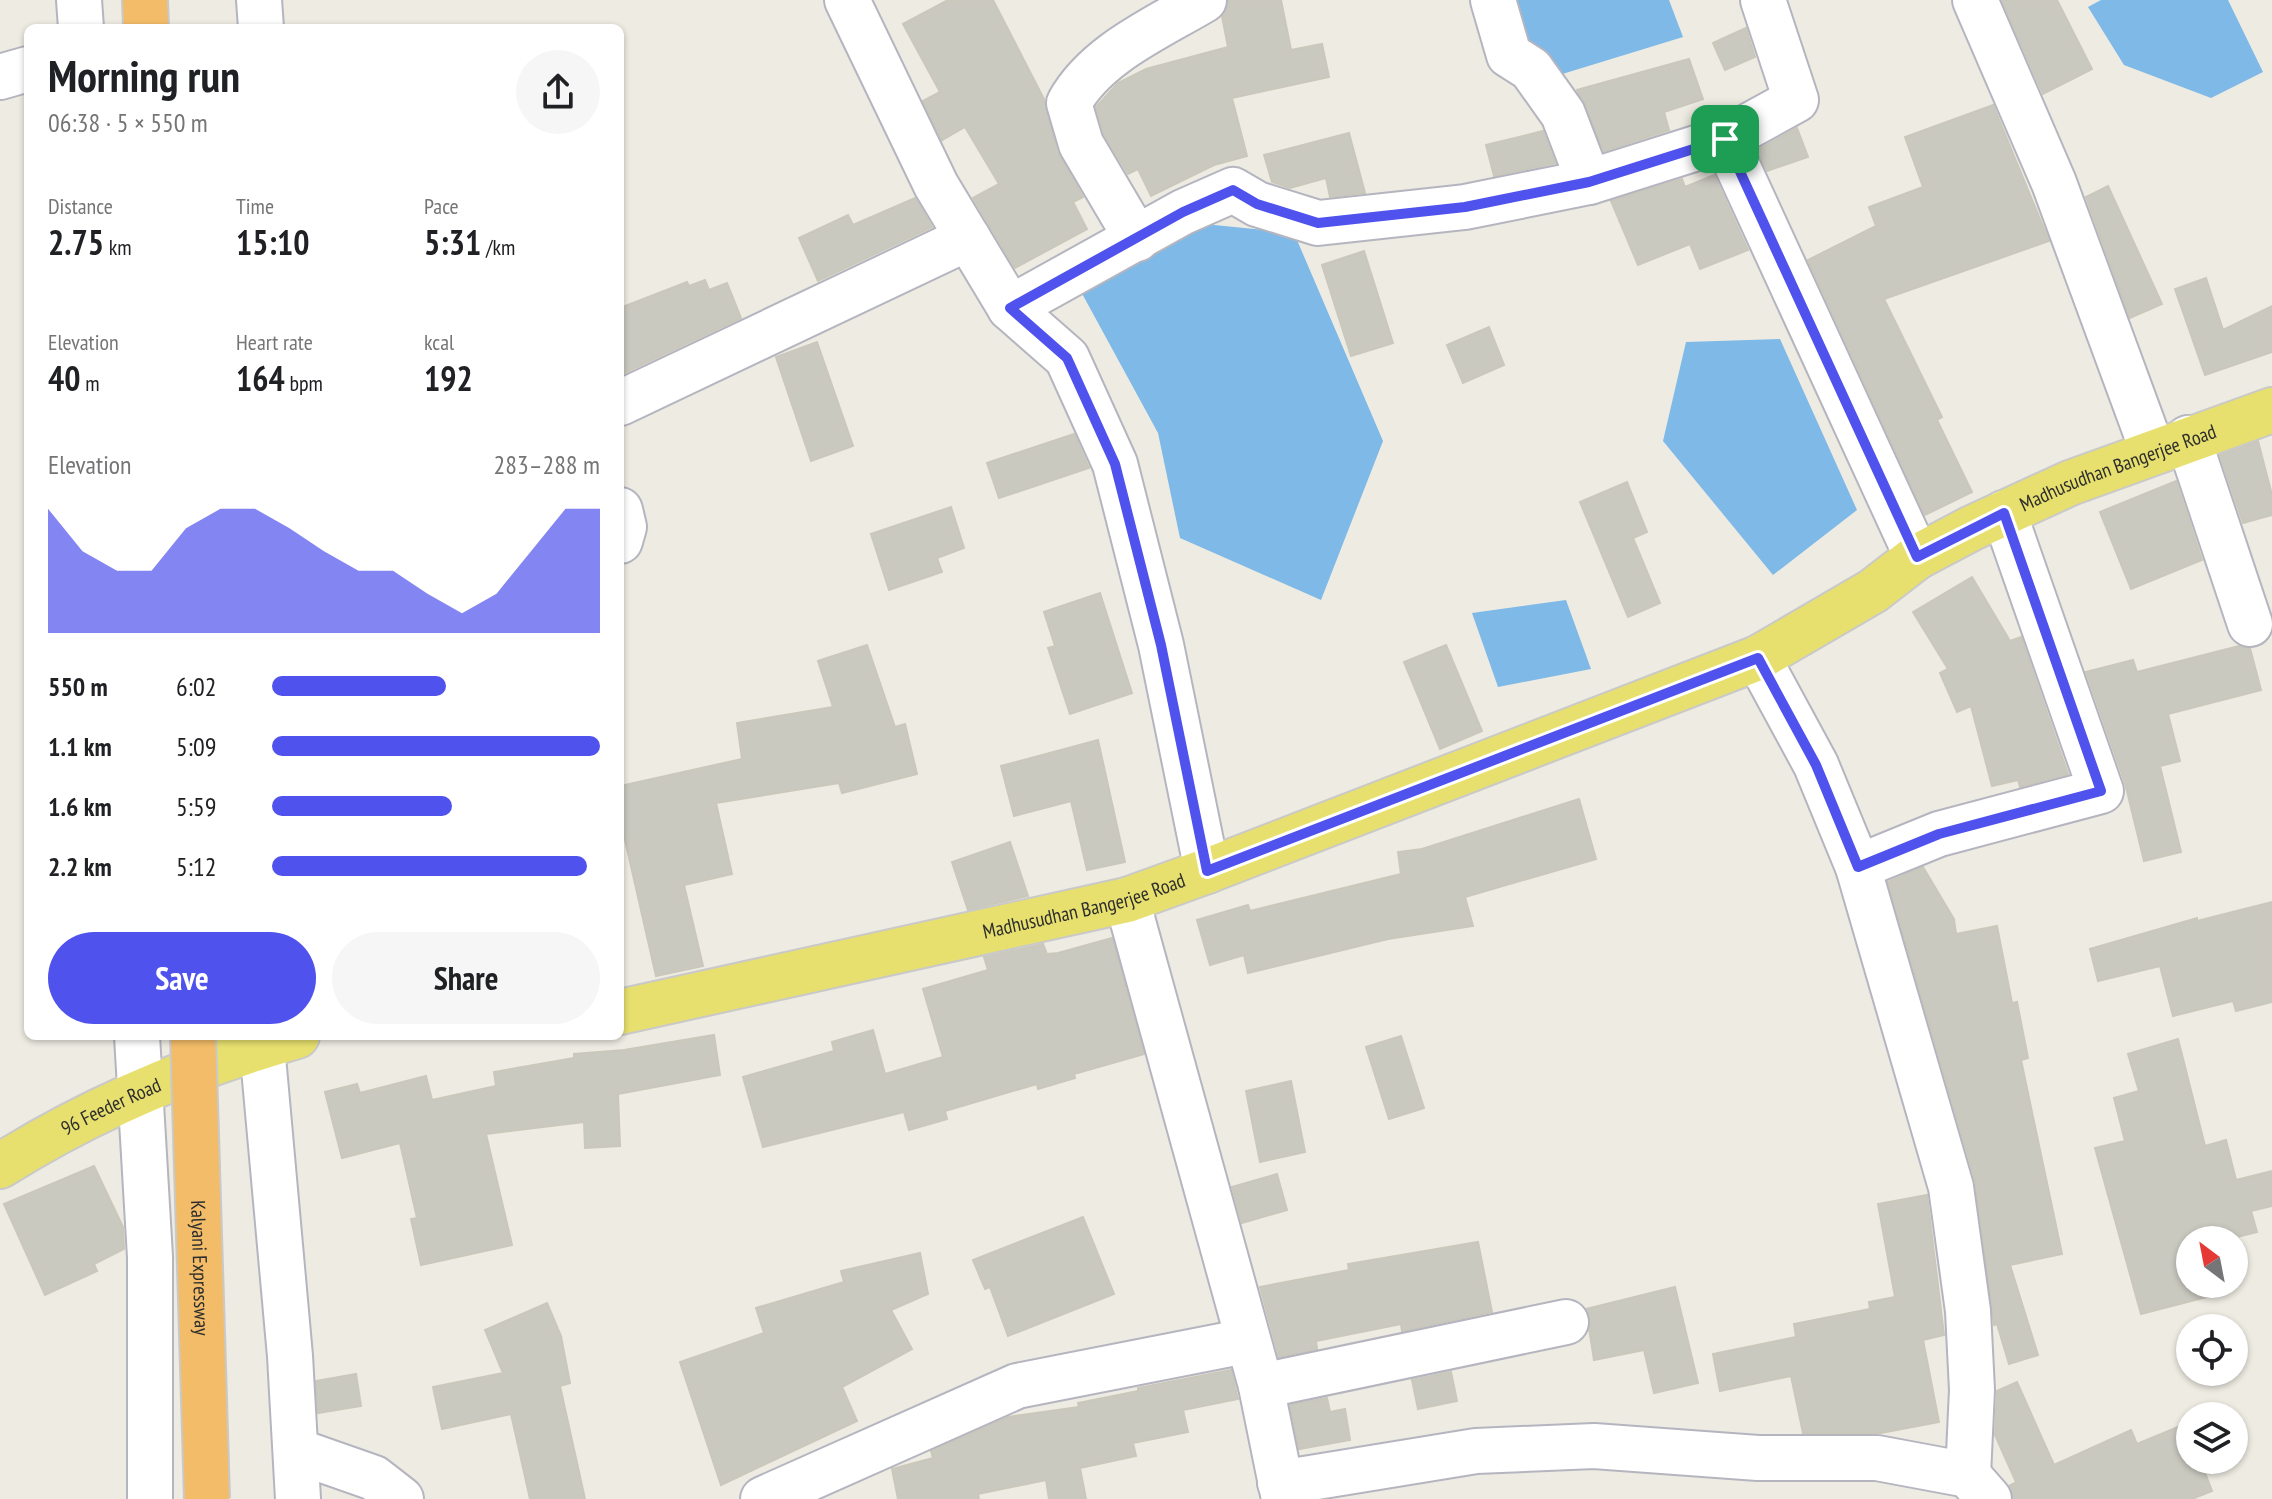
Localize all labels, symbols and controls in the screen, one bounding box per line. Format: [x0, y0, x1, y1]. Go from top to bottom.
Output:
text: Morning run [48, 47, 240, 104]
button: share [516, 50, 600, 134]
pin [1691, 105, 1759, 173]
text: 06:38 · 5 × 550 m [48, 106, 208, 139]
icon: arrive [1703, 117, 1747, 161]
text: Distance [48, 192, 113, 220]
text: Time [236, 192, 274, 220]
text: Pace [424, 192, 459, 220]
text: 2.75 [48, 220, 104, 264]
text: 15:10 [236, 220, 310, 264]
text: 5:31 [424, 220, 481, 264]
text: km [104, 233, 132, 261]
text: /km [481, 233, 515, 261]
text: Elevation [48, 328, 119, 356]
text: Heart rate [236, 328, 313, 356]
text: kcal [424, 328, 454, 356]
text: 40 [48, 356, 81, 400]
text: 164 [236, 356, 285, 400]
text: 192 [424, 356, 473, 400]
text: m [81, 369, 100, 397]
text: bpm [285, 369, 323, 397]
street label: Madhusudhan Bangerjee Road [2015, 418, 2220, 517]
text: Elevation [48, 448, 131, 481]
text: 283–288 m [494, 448, 600, 481]
text: 550 m [48, 670, 108, 703]
text: 6:02 [176, 670, 216, 703]
text: 1.1 km [48, 730, 112, 763]
text: 5:09 [176, 730, 216, 763]
text: 1.6 km [48, 790, 112, 823]
text: 5:59 [176, 790, 216, 823]
text: 2.2 km [48, 850, 112, 883]
text: 5:12 [176, 850, 216, 883]
street label: Madhusudhan Bangerjee Road [980, 867, 1189, 945]
button: Save [48, 932, 316, 1024]
button: Share [332, 932, 600, 1024]
street label: 96 Feeder Road [56, 1072, 165, 1141]
street label: Kalyani Expressway [185, 1200, 215, 1336]
north arrow [2176, 1226, 2248, 1298]
map controls [2176, 1226, 2248, 1474]
button: locate [2176, 1314, 2248, 1386]
button: layers [2176, 1402, 2248, 1474]

